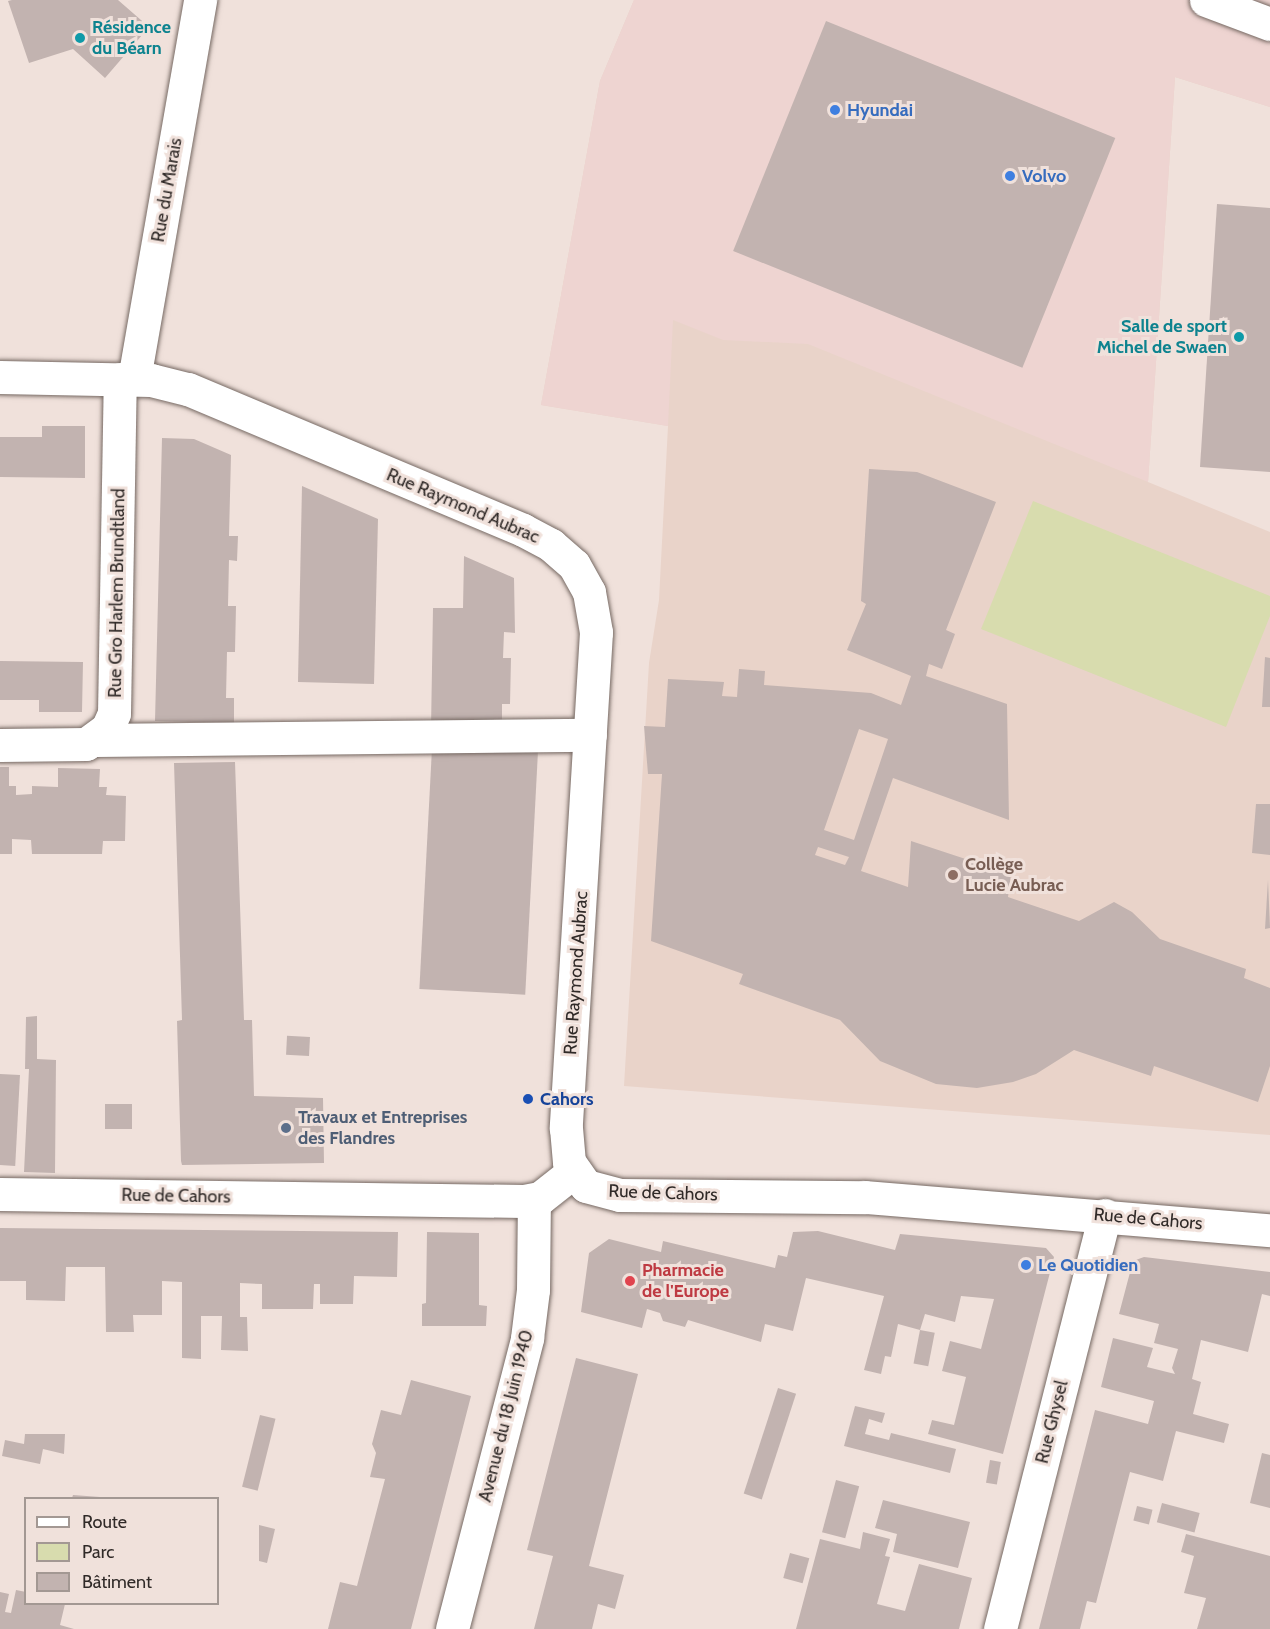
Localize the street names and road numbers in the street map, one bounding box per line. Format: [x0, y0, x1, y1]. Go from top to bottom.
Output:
street label: Rue du Marais [147, 136, 187, 244]
street label: Rue Raymond Aubrac [383, 464, 543, 548]
street label: Rue Gro Harlem Brundtland [104, 488, 130, 698]
street label: Rue Raymond Aubrac [560, 890, 592, 1056]
street label: Rue de Cahors [608, 1180, 718, 1206]
street label: Rue de Cahors [121, 1184, 231, 1208]
street label: Rue de Cahors [1093, 1203, 1203, 1235]
street label: Avenue du 18 Juin 1940 [474, 1328, 538, 1504]
street label: Rue Ghysel [1031, 1378, 1073, 1466]

